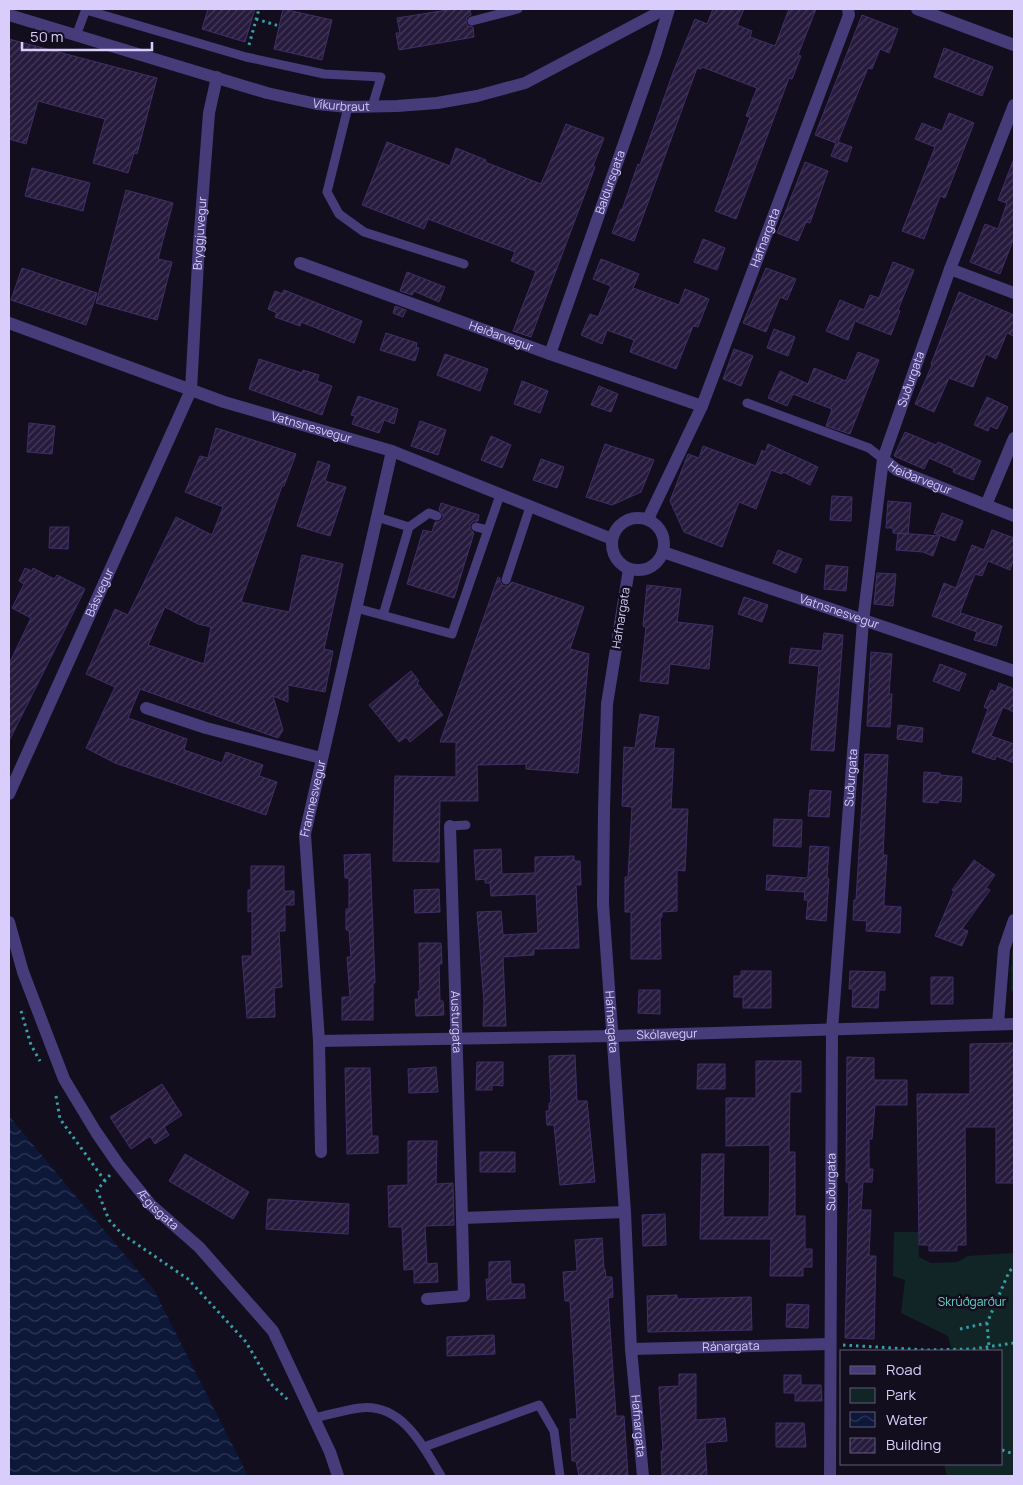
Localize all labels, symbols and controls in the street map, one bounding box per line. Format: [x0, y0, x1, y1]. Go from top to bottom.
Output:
scale bar [22, 20, 152, 52]
text: 50 m [30, 26, 64, 47]
street label: Víkurbraut [311, 94, 370, 115]
street label: Baldursgata [591, 148, 629, 216]
street label: Bryggjuvegur [189, 195, 211, 271]
street label: Hafnargata [746, 205, 784, 270]
street label: Heiðarvegur [467, 316, 537, 355]
street label: Suðurgata [893, 349, 928, 409]
street label: Vatnsnesvegur [269, 407, 354, 447]
street label: Heiðarvegur [885, 457, 955, 499]
street label: Básvegur [81, 565, 118, 619]
street label: Hafnargata [607, 586, 634, 650]
street label: Vatnsnesvegur [797, 590, 882, 633]
street label: Suðurgata [840, 748, 861, 807]
street label: Framnesvegur [296, 757, 330, 839]
street label: Austurgata [447, 990, 466, 1053]
street label: Hafnargata [601, 990, 623, 1054]
street label: Skólavegur [636, 1024, 698, 1043]
street label: Suðurgata [822, 1153, 839, 1211]
street label: Ægisgata [133, 1185, 183, 1234]
park label: Skrúðgarður [938, 1293, 1007, 1310]
street label: Ránargata [702, 1337, 760, 1355]
legend [840, 1350, 1003, 1465]
text: Road [886, 1359, 922, 1380]
text: Park [886, 1384, 916, 1405]
street label: Hafnargata [627, 1394, 650, 1458]
text: Water [886, 1409, 928, 1430]
text: Building [886, 1434, 941, 1455]

